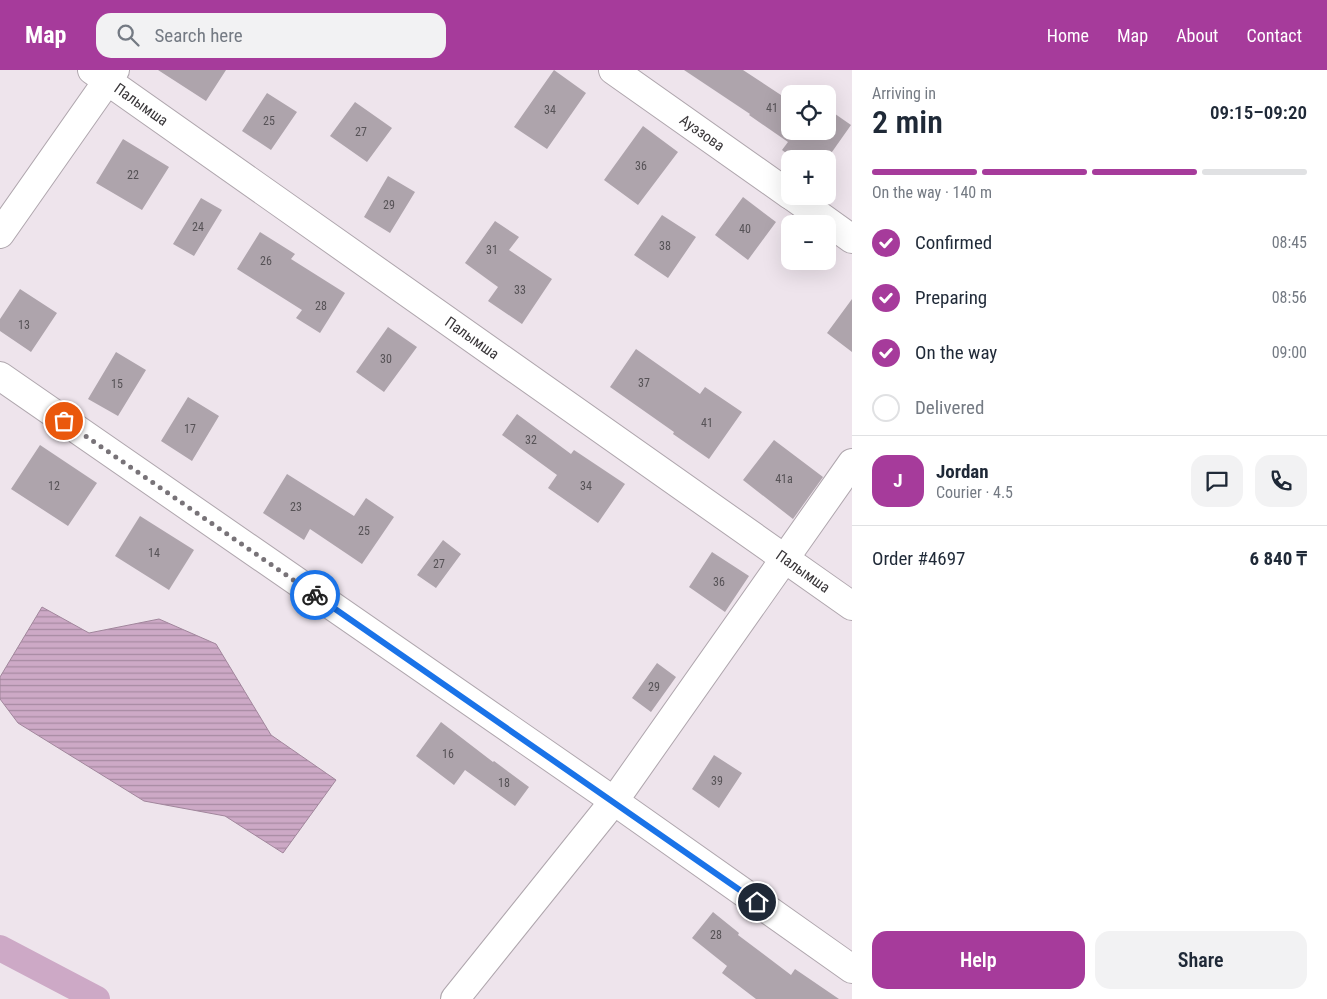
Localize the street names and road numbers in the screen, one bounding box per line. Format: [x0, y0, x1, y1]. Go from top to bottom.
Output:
street label: Палымша [111, 79, 171, 130]
street label: Ауэзова [676, 111, 728, 155]
street label: Палымша [442, 313, 502, 363]
street label: Палымша [773, 546, 833, 597]

